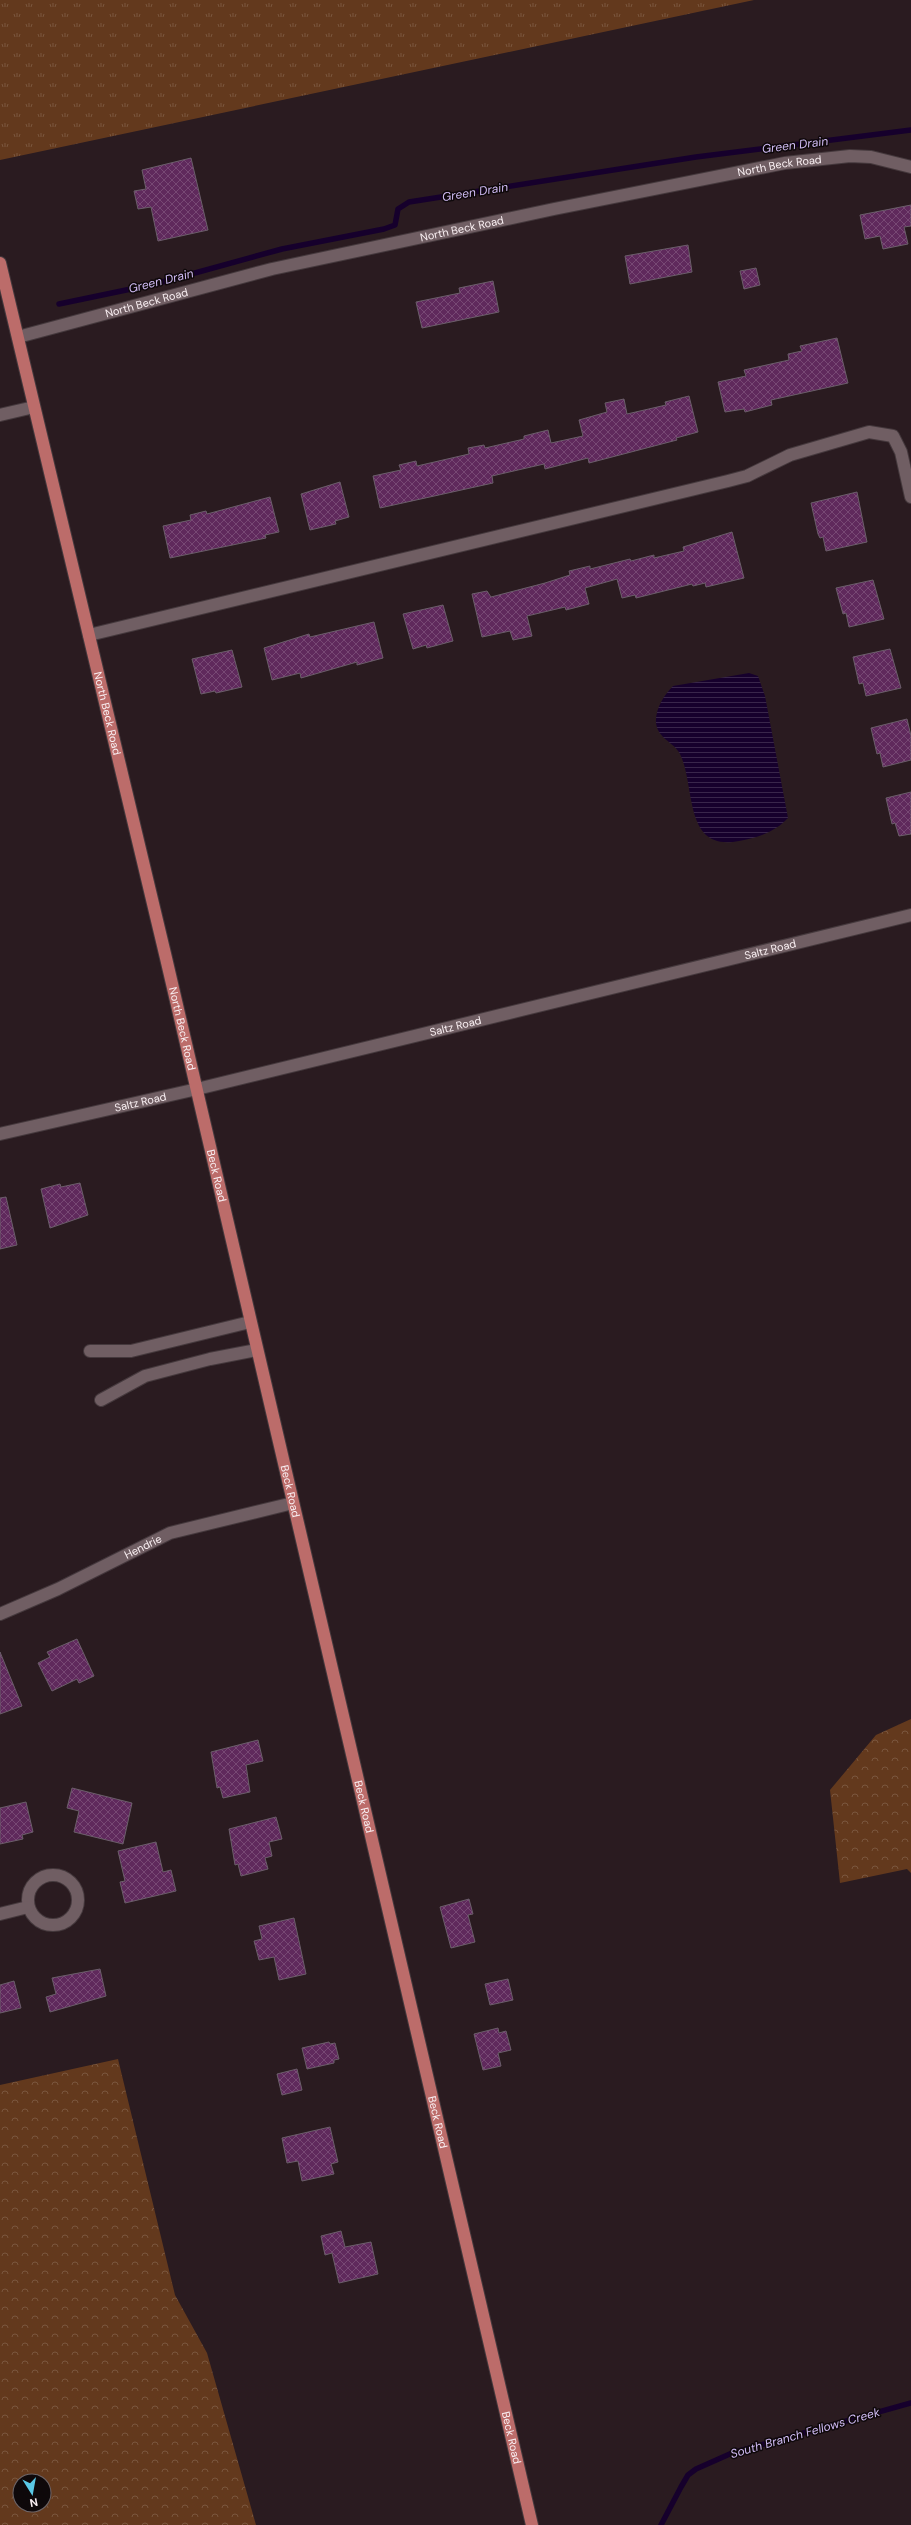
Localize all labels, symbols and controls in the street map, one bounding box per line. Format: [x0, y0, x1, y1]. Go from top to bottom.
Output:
water label: Green Drain [761, 133, 829, 157]
street label: North Beck Road [736, 152, 822, 179]
water label: Green Drain [441, 179, 509, 205]
street label: North Beck Road [419, 213, 505, 244]
water label: Green Drain [127, 265, 195, 297]
street label: North Beck Road [104, 285, 189, 320]
street label: North Beck Road [91, 670, 124, 756]
street label: Saltz Road [743, 936, 798, 962]
street label: North Beck Road [166, 986, 199, 1072]
street label: Saltz Road [428, 1013, 483, 1039]
street label: Saltz Road [113, 1089, 168, 1115]
street label: Beck Road [204, 1148, 230, 1203]
street label: Beck Road [278, 1464, 303, 1519]
street label: Hendrie [122, 1531, 164, 1562]
street label: Beck Road [351, 1779, 377, 1834]
street label: Beck Road [425, 2095, 451, 2150]
water label: South Branch Fellows Creek [728, 2404, 882, 2462]
street label: Beck Road [499, 2410, 524, 2465]
north arrow [12, 2473, 52, 2513]
text: N [29, 2495, 39, 2510]

